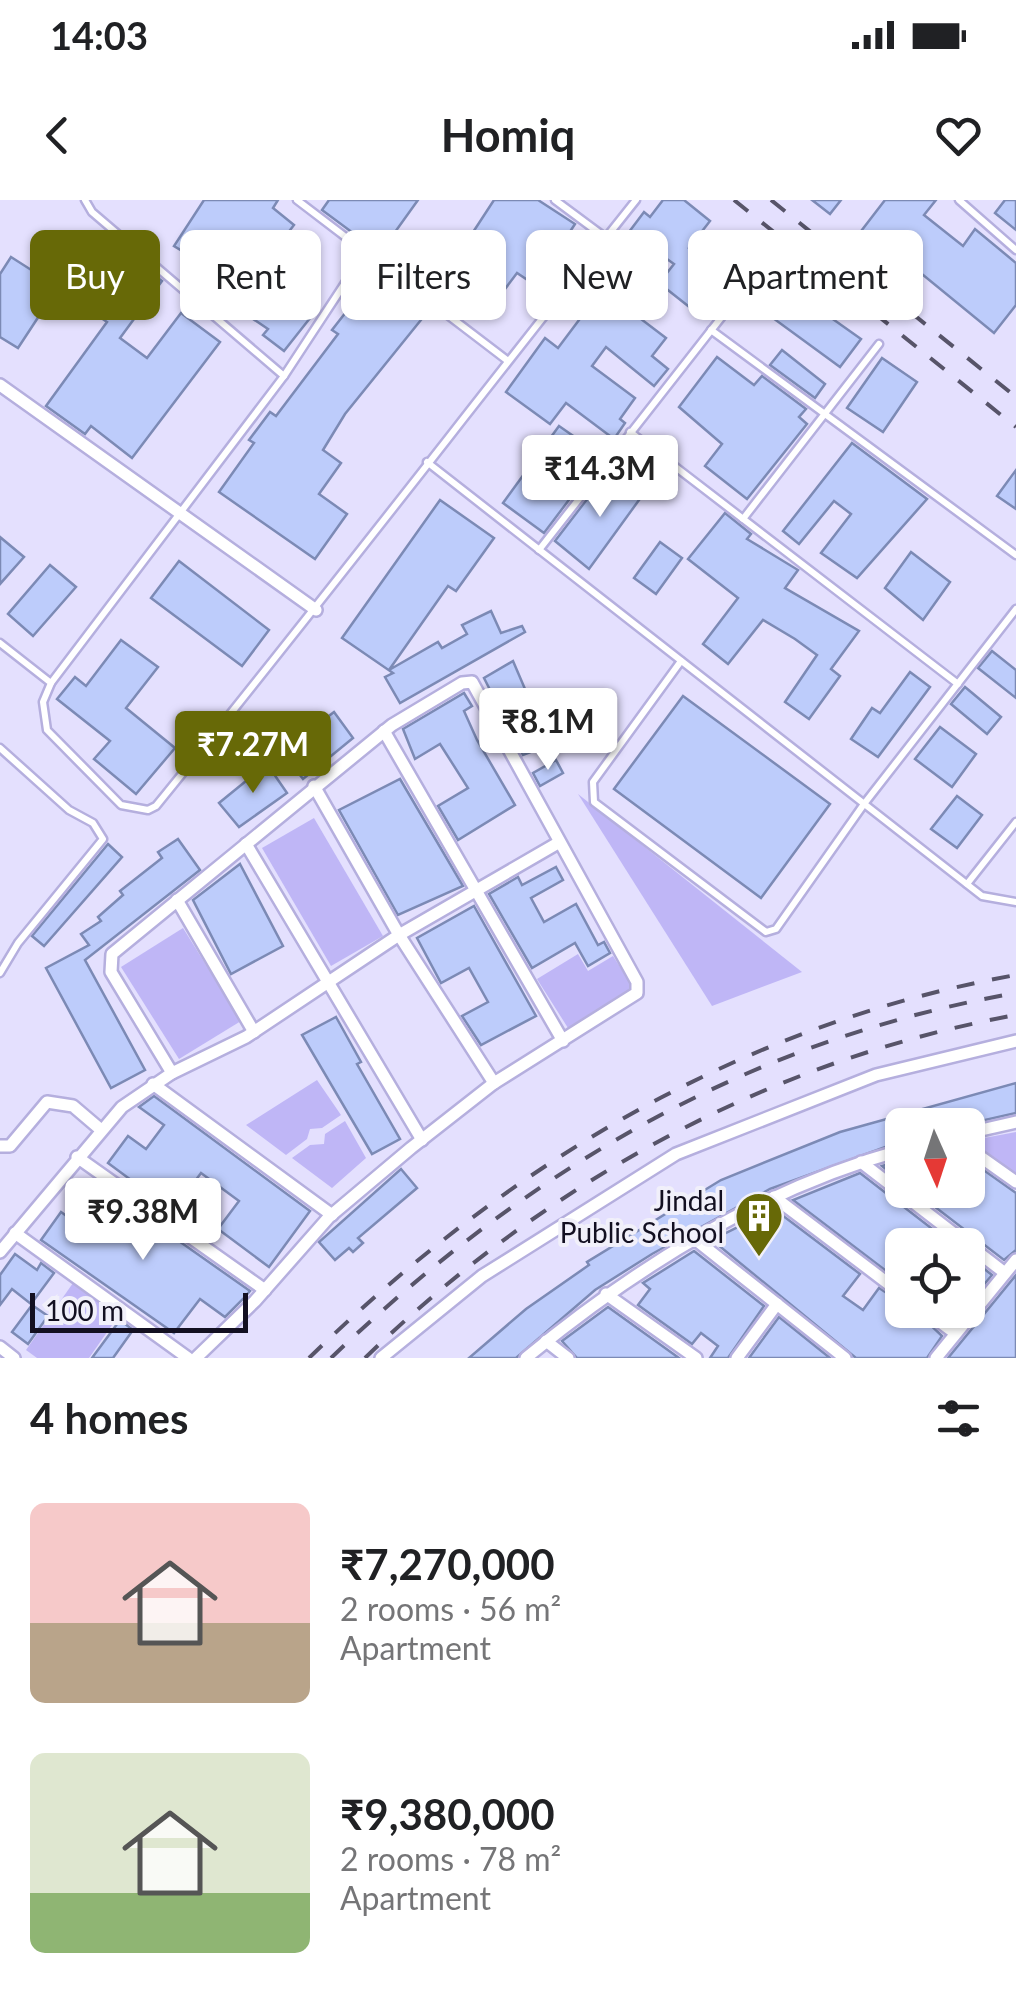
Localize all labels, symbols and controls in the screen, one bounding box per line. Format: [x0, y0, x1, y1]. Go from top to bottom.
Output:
text: 14:03 [50, 12, 148, 58]
icon: back [30, 108, 85, 163]
text: Homiq [441, 108, 575, 162]
icon: heart [931, 108, 986, 163]
chip: Buy [30, 230, 160, 320]
chip: Rent [180, 230, 321, 320]
chip: Filters [341, 230, 506, 320]
chip: New [526, 230, 668, 320]
chip: Apartment [688, 230, 923, 320]
pin: ₹14.3M [519, 435, 681, 520]
text: ₹14.3M [544, 448, 656, 487]
pin: ₹8.1M [478, 688, 618, 773]
text: ₹8.1M [501, 701, 595, 740]
pin: ₹7.27M [172, 711, 334, 796]
text: ₹7.27M [197, 724, 309, 763]
north arrow [885, 1108, 985, 1208]
map controls [885, 1108, 985, 1328]
pin: ₹9.38M [62, 1178, 224, 1263]
place label: Jindal Public School [560, 1183, 724, 1249]
building icon: Jindal Public School [733, 1190, 785, 1258]
text: ₹9.38M [87, 1191, 199, 1230]
button: locate [885, 1228, 985, 1328]
scale bar [30, 1288, 248, 1332]
text: 100 m [45, 1293, 124, 1327]
icon: filters [931, 1391, 986, 1446]
text: 4 homes [30, 1393, 188, 1443]
text: ₹7,270,000 [340, 1539, 555, 1589]
icon: home [110, 1543, 230, 1663]
text: 2 rooms · 56 m² [340, 1589, 561, 1628]
text: Apartment [340, 1628, 491, 1667]
text: ₹9,380,000 [340, 1789, 555, 1839]
icon: home [110, 1793, 230, 1913]
text: 2 rooms · 78 m² [340, 1839, 561, 1878]
text: Apartment [340, 1878, 491, 1917]

